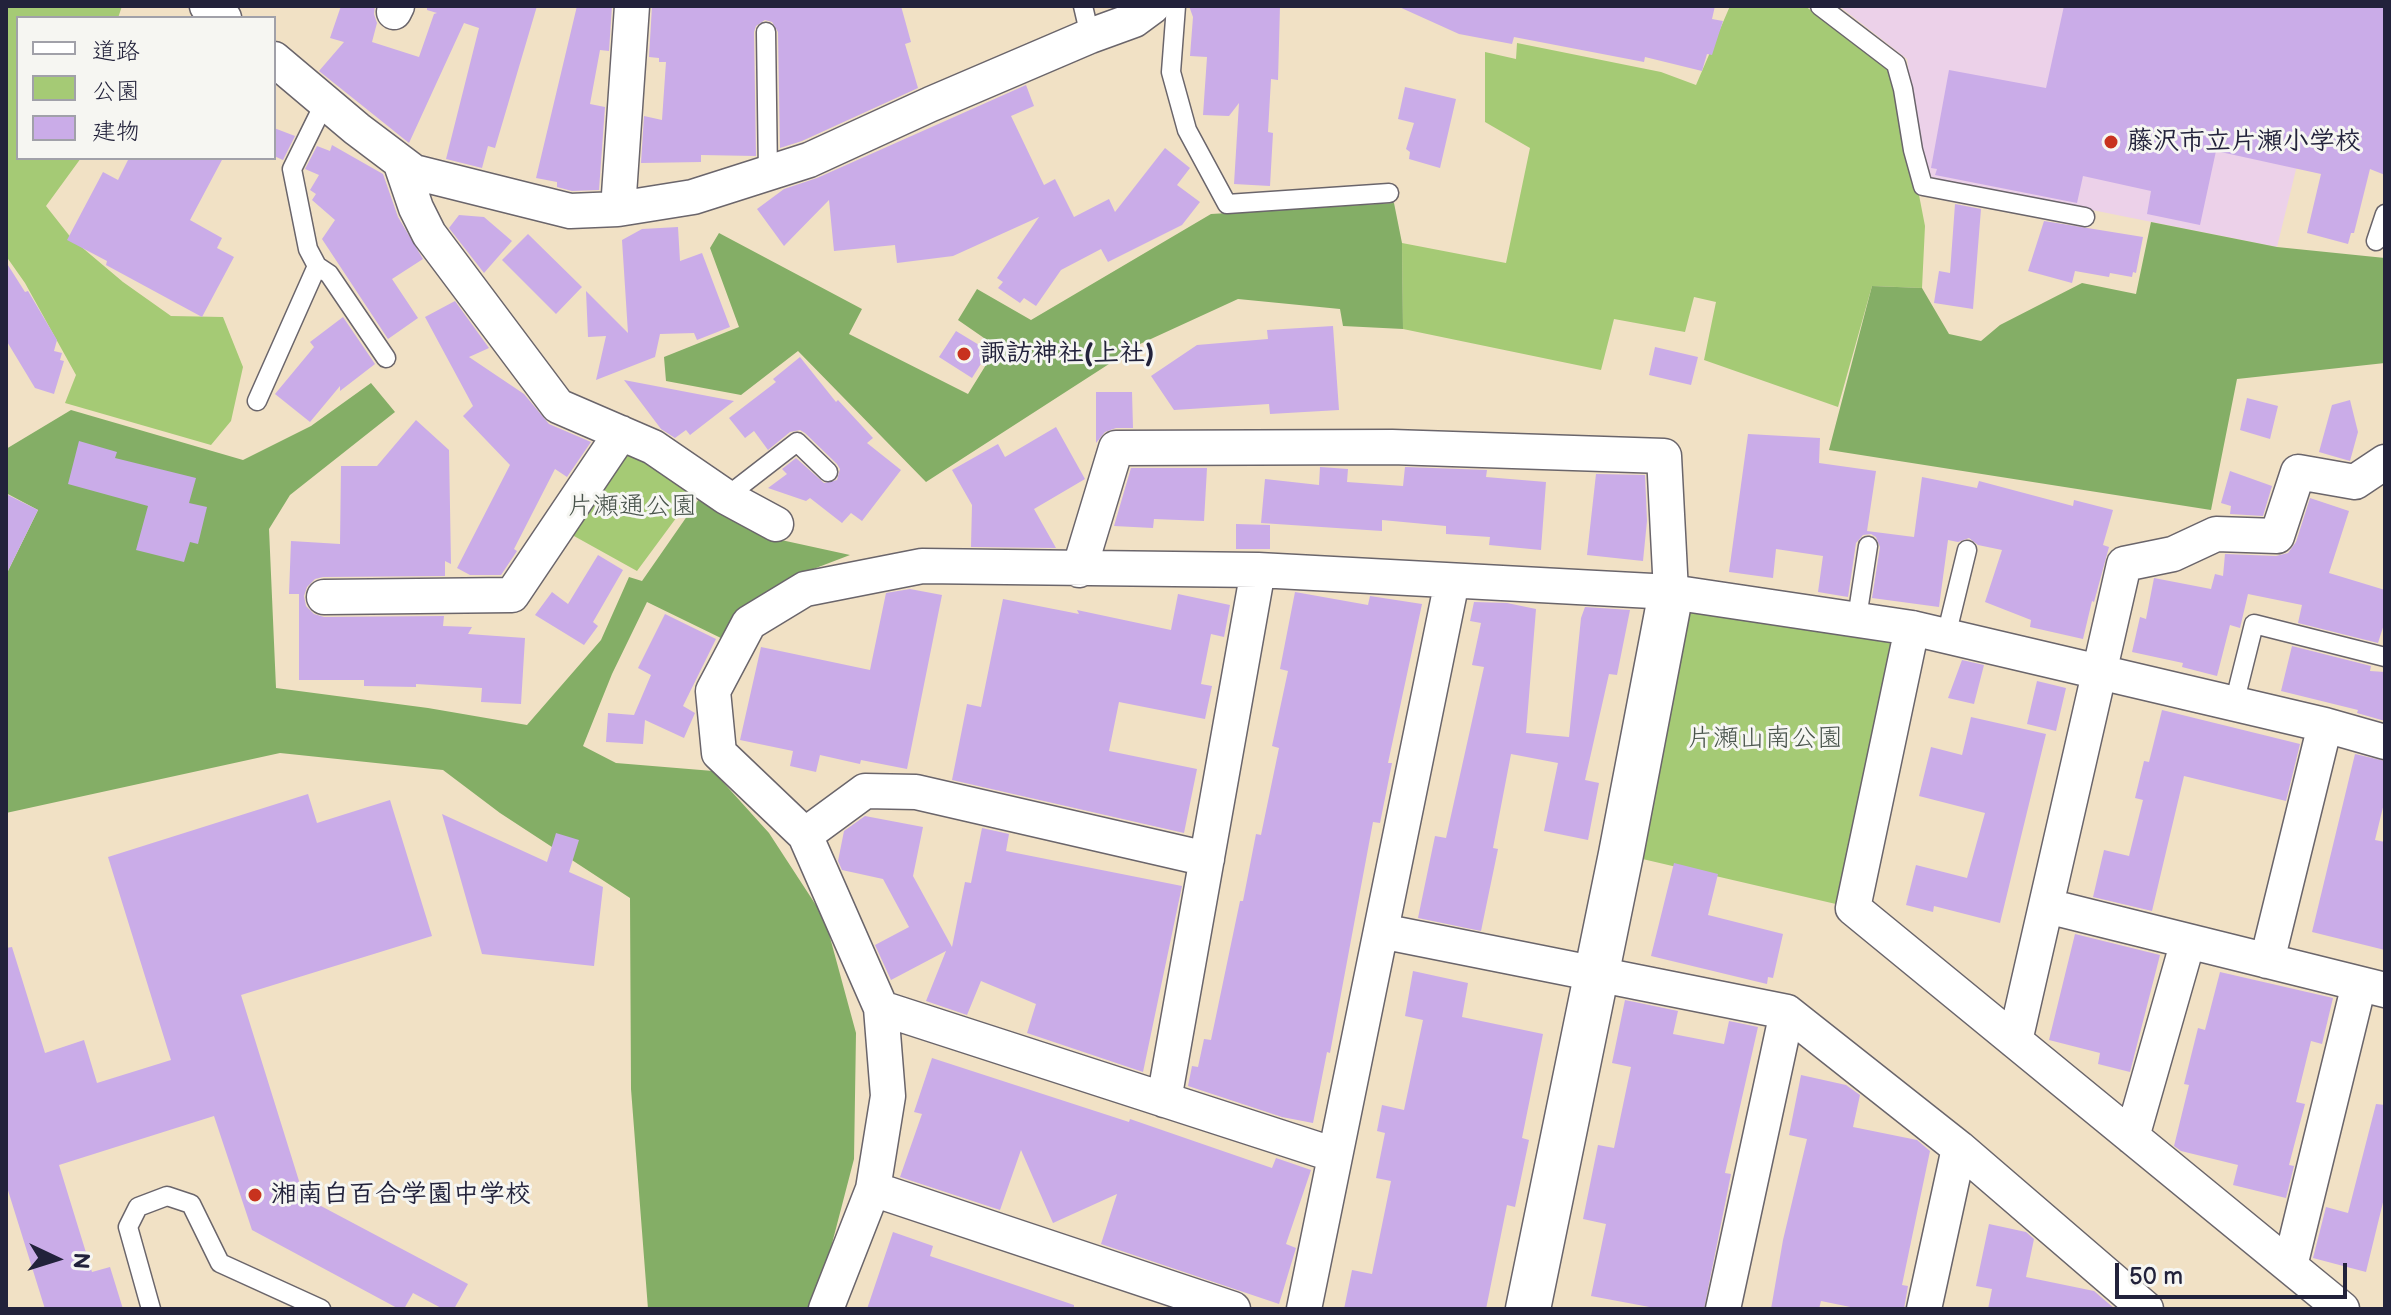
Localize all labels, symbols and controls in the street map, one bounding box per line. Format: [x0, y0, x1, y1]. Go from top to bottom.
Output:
legend [16, 16, 276, 160]
text: 道路 [92, 37, 140, 66]
text: 公園 [92, 77, 140, 106]
text: 建物 [92, 117, 140, 146]
place label: 藤沢市立片瀬小学校 [2127, 126, 2361, 158]
marker: 藤沢市立片瀬小学校 [2102, 133, 2120, 151]
place label: 諏訪神社(上社) [980, 338, 1154, 370]
marker: 諏訪神社(上社) [955, 345, 973, 363]
park label: 片瀬通公園 [567, 491, 697, 523]
park label: 片瀬山南公園 [1687, 723, 1843, 755]
place label: 湘南白百合学園中学校 [271, 1179, 531, 1211]
marker: 湘南白百合学園中学校 [246, 1186, 264, 1204]
north arrow [16, 1219, 96, 1299]
scale bar [2119, 1247, 2351, 1297]
text: N [66, 1252, 94, 1270]
text: 50 m [2129, 1262, 2183, 1291]

